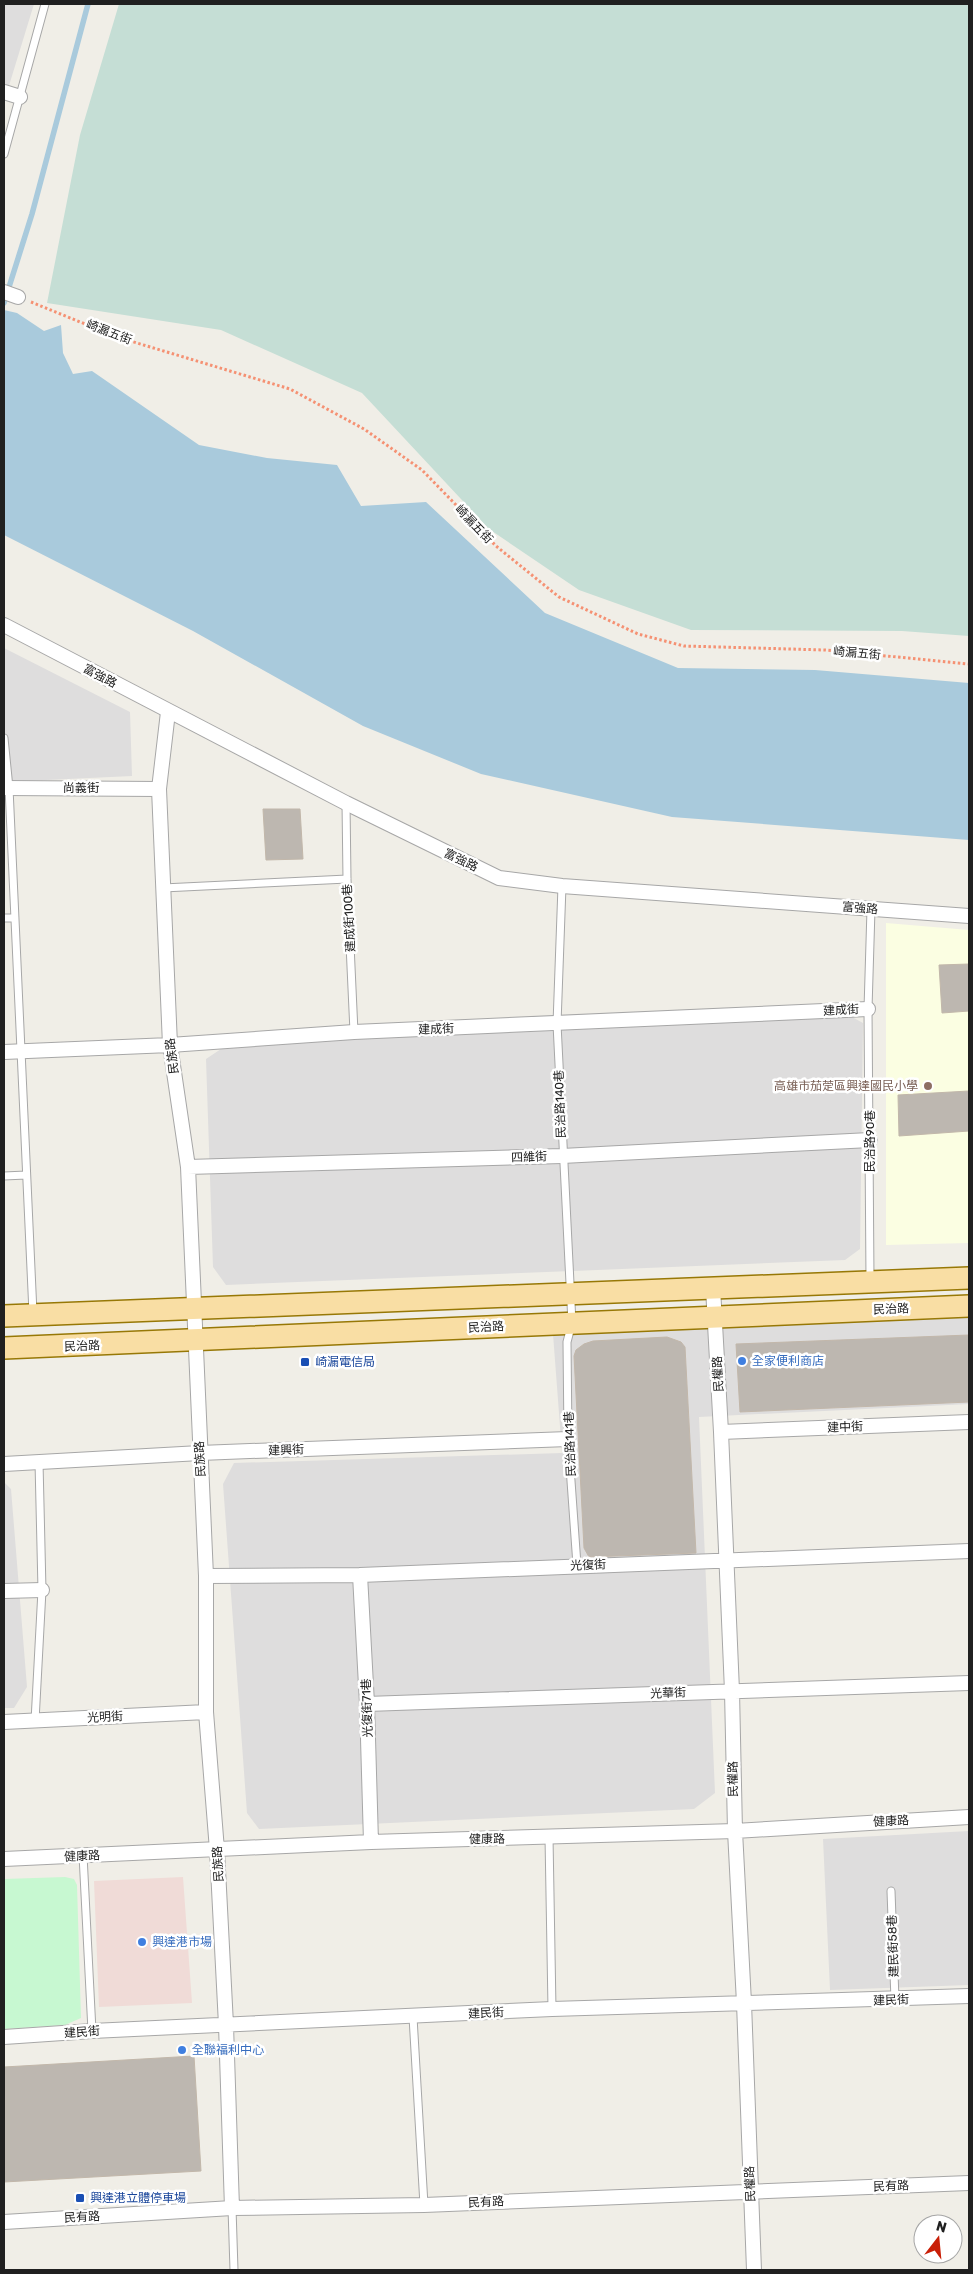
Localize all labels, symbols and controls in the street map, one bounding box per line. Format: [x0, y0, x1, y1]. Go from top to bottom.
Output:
street label: 崎漏五街 [84, 317, 134, 347]
street label: 崎漏五街 [452, 502, 496, 546]
street label: 崎漏五街 [832, 644, 882, 662]
street label: 富強路 [81, 661, 119, 691]
street label: 尚義街 [63, 781, 99, 795]
street label: 富強路 [442, 846, 480, 874]
street label: 建成街100巷 [340, 883, 358, 953]
street label: 富強路 [841, 899, 879, 917]
street label: 建成街 [823, 1002, 859, 1018]
street label: 建成街 [418, 1021, 454, 1037]
street label: 民族路 [163, 1037, 181, 1075]
street label: 民治路140巷 [552, 1070, 568, 1138]
place label: 高雄市茄萣區興達國民小學 [774, 1079, 918, 1093]
marker: 高雄市茄萣區興達國民小學 [922, 1080, 934, 1092]
street label: 民治路90巷 [863, 1110, 877, 1172]
street label: 四維街 [511, 1149, 547, 1165]
street label: 民治路 [873, 1301, 909, 1317]
street label: 民治路 [468, 1319, 504, 1335]
street label: 民治路 [64, 1338, 100, 1354]
place label: 全家便利商店 [752, 1354, 824, 1368]
place label: 崎漏電信局 [315, 1355, 375, 1369]
marker: 全家便利商店 [736, 1355, 748, 1367]
marker: 崎漏電信局 [299, 1356, 311, 1368]
street label: 民權路 [710, 1356, 726, 1392]
street label: 民治路141巷 [562, 1411, 578, 1477]
street label: 建中街 [827, 1419, 863, 1435]
street label: 民族路 [192, 1441, 208, 1477]
street label: 建興街 [268, 1442, 304, 1458]
street label: 光復街 [570, 1557, 606, 1573]
street label: 光復街71巷 [359, 1678, 375, 1738]
street label: 光華街 [650, 1685, 686, 1701]
street label: 光明街 [87, 1709, 123, 1725]
street label: 民權路 [726, 1761, 740, 1797]
street label: 健康路 [873, 1813, 909, 1829]
street label: 健康路 [469, 1832, 505, 1846]
street label: 民族路 [210, 1846, 226, 1882]
street label: 健康路 [64, 1848, 100, 1864]
street label: 建民街58巷 [885, 1914, 901, 1978]
place label: 興達港市場 [152, 1935, 212, 1949]
marker: 興達港市場 [136, 1936, 148, 1948]
street label: 建民街 [873, 1992, 909, 2008]
street label: 建民街 [468, 2005, 504, 2021]
street label: 建民街 [64, 2024, 100, 2040]
place label: 全聯福利中心 [192, 2043, 264, 2057]
marker: 全聯福利中心 [176, 2044, 188, 2056]
street label: 民權路 [742, 2166, 758, 2202]
street label: 民有路 [873, 2178, 909, 2194]
place label: 興達港立體停車場 [90, 2191, 186, 2205]
marker: 興達港立體停車場 [74, 2192, 86, 2204]
street label: 民有路 [468, 2194, 504, 2210]
street label: 民有路 [64, 2209, 100, 2225]
north arrow [913, 2214, 963, 2264]
text: N [934, 2217, 949, 2237]

